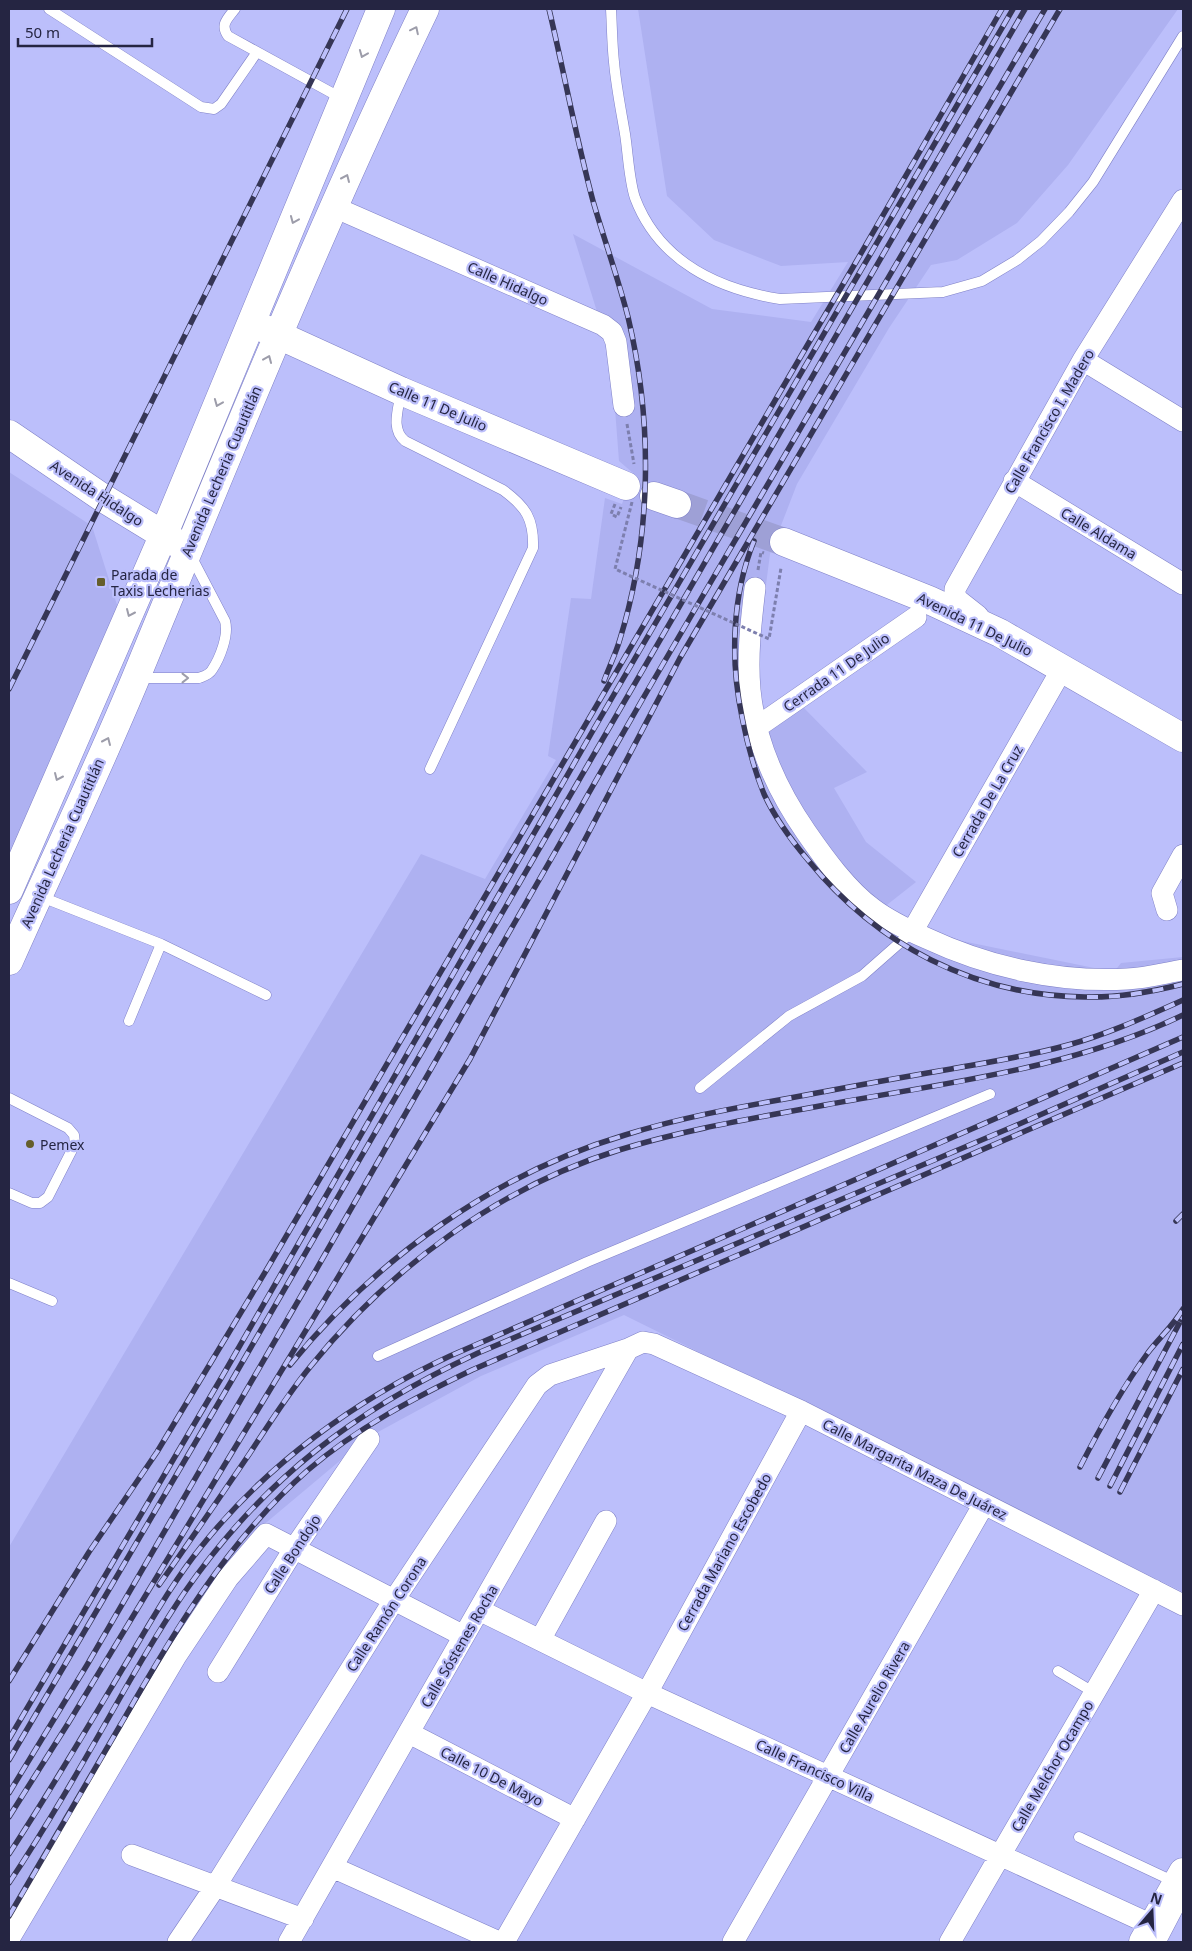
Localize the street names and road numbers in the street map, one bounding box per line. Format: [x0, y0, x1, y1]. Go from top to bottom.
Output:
street label: Calle Hidalgo [465, 257, 551, 309]
street label: Calle Francisco I. Madero [1000, 345, 1098, 497]
street label: Calle 11 De Julio [386, 377, 490, 435]
street label: Avenida Lecheria Cuautitlán [176, 383, 266, 559]
street label: Avenida Hidalgo [47, 456, 147, 530]
street label: Calle Aldama [1057, 503, 1141, 563]
street label: Avenida 11 De Julio [914, 588, 1036, 660]
street label: Cerrada 11 De Julio [779, 628, 893, 716]
street label: Cerrada De La Cruz [947, 741, 1027, 860]
street label: Avenida Lecheria Cuautitlán [16, 755, 108, 931]
street label: Calle Margarita Maza De Juárez [820, 1414, 1011, 1524]
street label: Cerrada Mariano Escobedo [673, 1470, 775, 1634]
street label: Calle Bondojo [259, 1511, 325, 1597]
street label: Calle Ramón Corona [342, 1553, 430, 1675]
street label: Calle Sóstenes Rocha [416, 1581, 502, 1711]
street label: Calle Aurelio Rivera [834, 1637, 914, 1757]
street label: Calle Melchor Ocampo [1007, 1697, 1097, 1835]
street label: Calle Francisco Villa [753, 1734, 877, 1806]
street label: Calle 10 De Mayo [437, 1742, 547, 1810]

